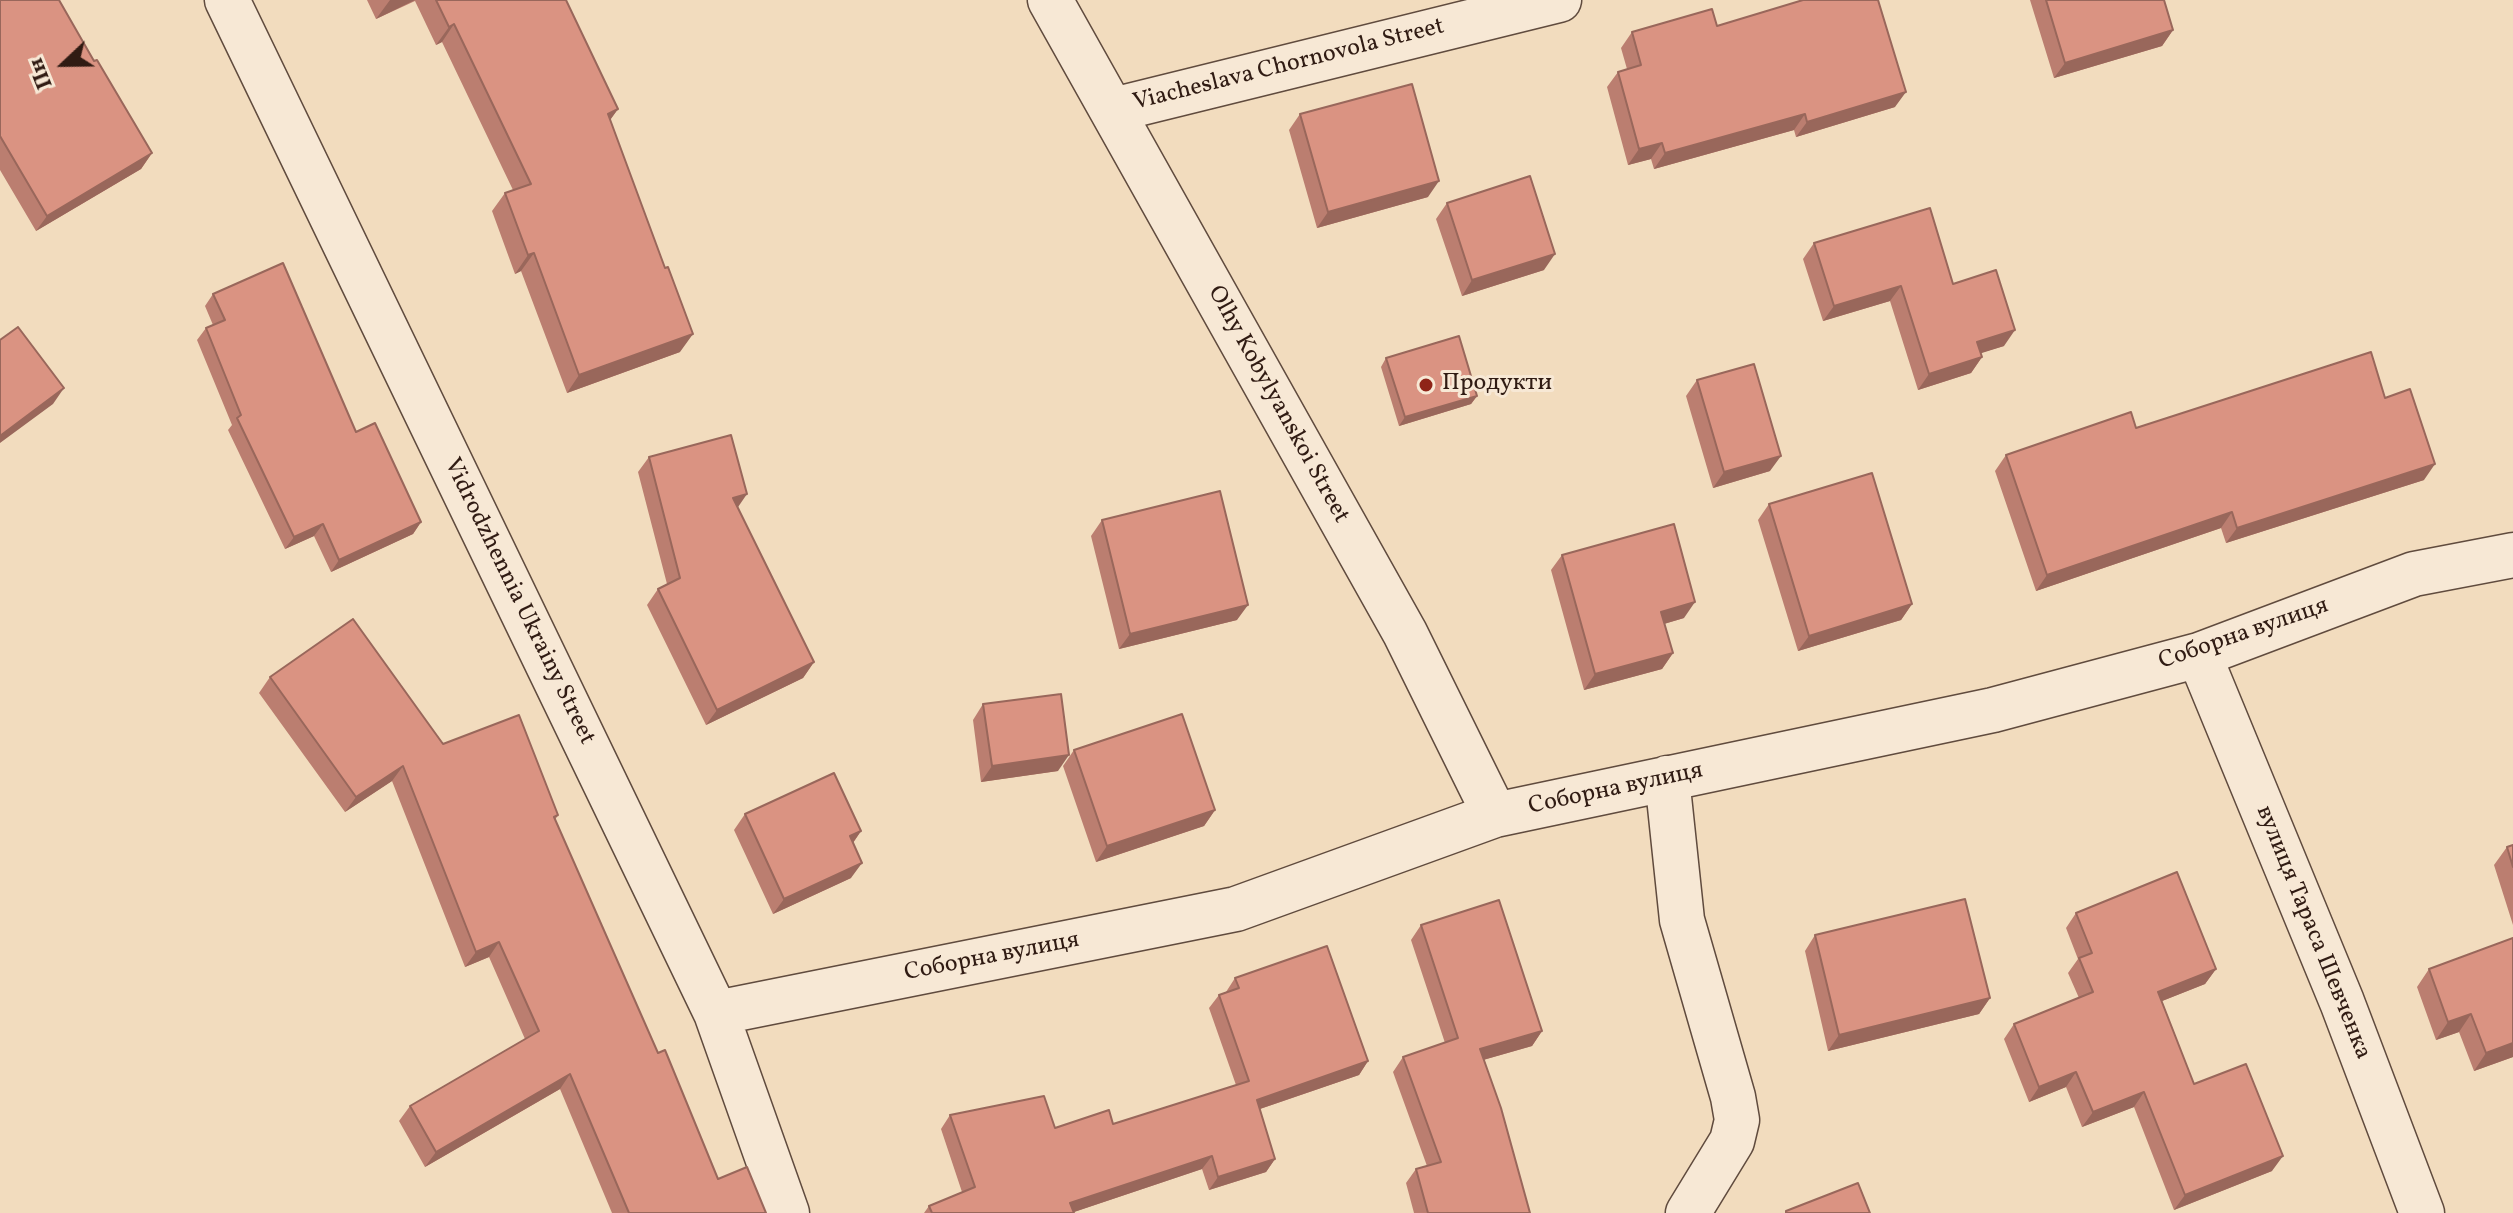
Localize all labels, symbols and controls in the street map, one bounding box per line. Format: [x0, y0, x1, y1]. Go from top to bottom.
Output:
street label: Viacheslava Chornovola Street [1130, 13, 1448, 119]
north arrow [24, 24, 104, 104]
text: Пн [21, 53, 62, 93]
street label: Olhy Kobylyanskoi Street [1200, 281, 1354, 529]
place label: Продукти [1442, 371, 1552, 399]
marker: Продукти [1417, 376, 1435, 394]
street label: Vidrodzhennia Ukrainy Street [436, 454, 600, 750]
street label: Соборна вулиця [2155, 592, 2333, 678]
street label: Соборна вулиця [1526, 757, 1706, 823]
street label: вулиця Тараса Шевченка [2248, 802, 2376, 1064]
street label: Соборна вулиця [902, 927, 1082, 989]

